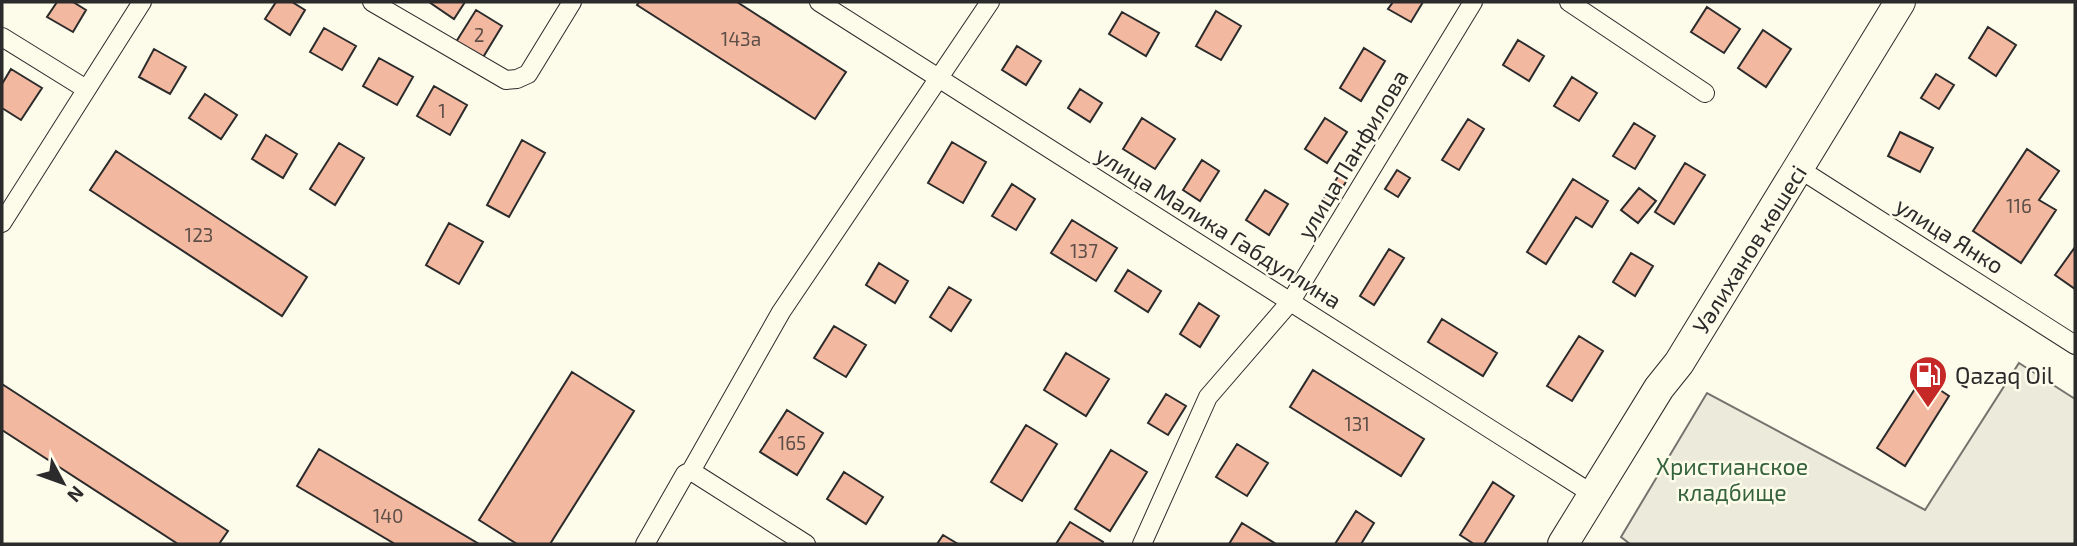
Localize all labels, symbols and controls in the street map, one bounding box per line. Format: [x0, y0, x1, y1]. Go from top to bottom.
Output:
house number: 2 [474, 23, 484, 46]
house number: 143а [721, 27, 761, 50]
street label: улица Панфилова [1290, 64, 1414, 244]
house number: 1 [438, 99, 446, 122]
street label: улица Малика Габдуллина [1091, 140, 1347, 315]
street label: Уәлиханов көшесі [1686, 160, 1812, 338]
street label: улица Янко [1890, 191, 2009, 280]
house number: 116 [2006, 194, 2032, 217]
house number: 123 [185, 223, 213, 246]
house number: 137 [1070, 239, 1098, 262]
fuel station icon: Qazaq Oil [1907, 354, 1949, 409]
place label: Qazaq Oil [1955, 361, 2054, 389]
house number: 131 [1344, 412, 1370, 435]
house number: 165 [778, 431, 806, 454]
north arrow [28, 448, 98, 518]
park label: Христианское кладбище [1656, 452, 1808, 506]
text: N [63, 482, 89, 507]
house number: 140 [373, 504, 403, 527]

